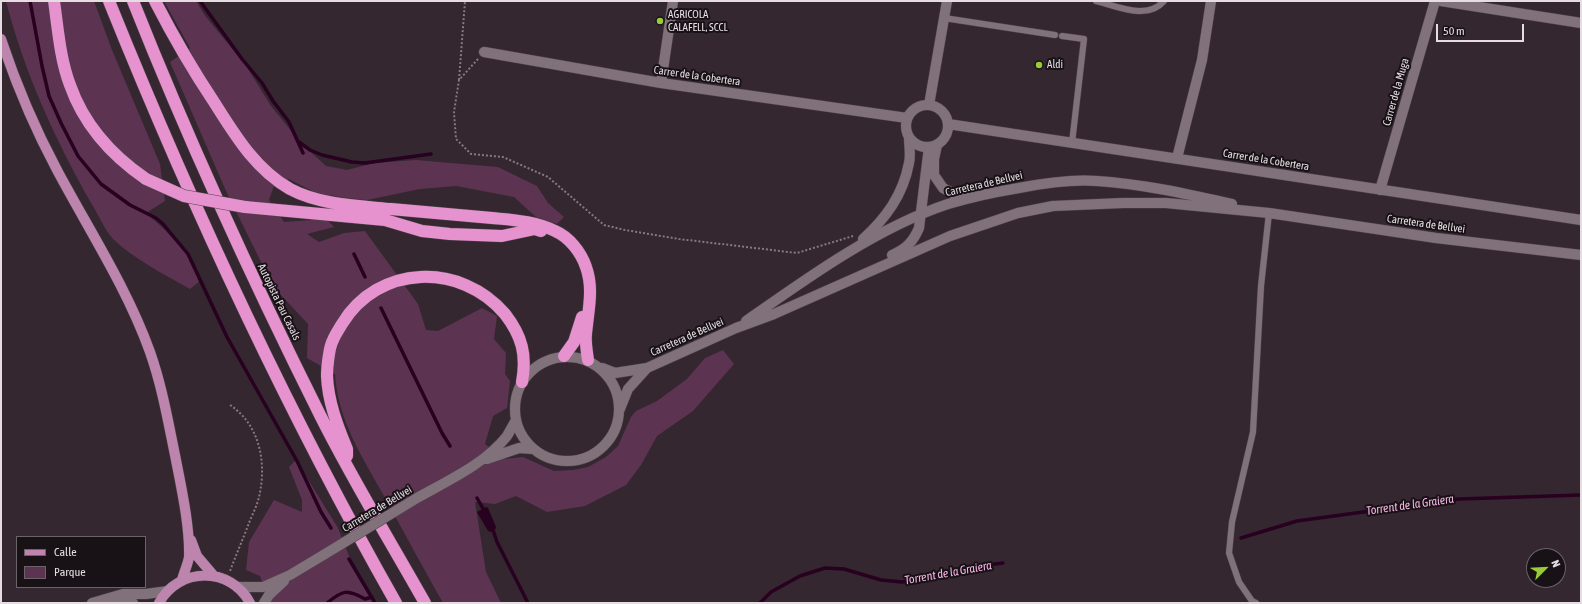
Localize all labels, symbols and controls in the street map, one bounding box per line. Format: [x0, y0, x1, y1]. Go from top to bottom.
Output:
place label: AGRICOLA CALAFELL, SCCL [668, 8, 728, 34]
marker: AGRICOLA CALAFELL, SCCL [655, 16, 665, 26]
scale bar [1438, 16, 1526, 42]
text: 50 m [1443, 24, 1465, 38]
street label: Carrer de la Muga [1380, 57, 1412, 127]
place label: Aldi [1047, 58, 1063, 72]
marker: Aldi [1034, 60, 1044, 70]
street label: Carrer de la Cobertera [653, 63, 741, 89]
street label: Carrer de la Cobertera [1222, 147, 1310, 173]
street label: Carretera de Bellvei [944, 169, 1024, 199]
street label: Carretera de Bellvei [1386, 212, 1466, 236]
street label: Autopista Pau Casals [255, 262, 303, 342]
street label: Carretera de Bellvei [648, 315, 726, 359]
street label: Carretera de Bellvei [340, 483, 414, 535]
water label: Torrent de la Graiera [1365, 492, 1455, 518]
legend [16, 536, 146, 588]
text: Calle [54, 545, 77, 559]
north arrow [1526, 548, 1566, 588]
water label: Torrent de la Graiera [903, 558, 993, 588]
text: N [1549, 558, 1563, 569]
text: Parque [54, 565, 86, 579]

